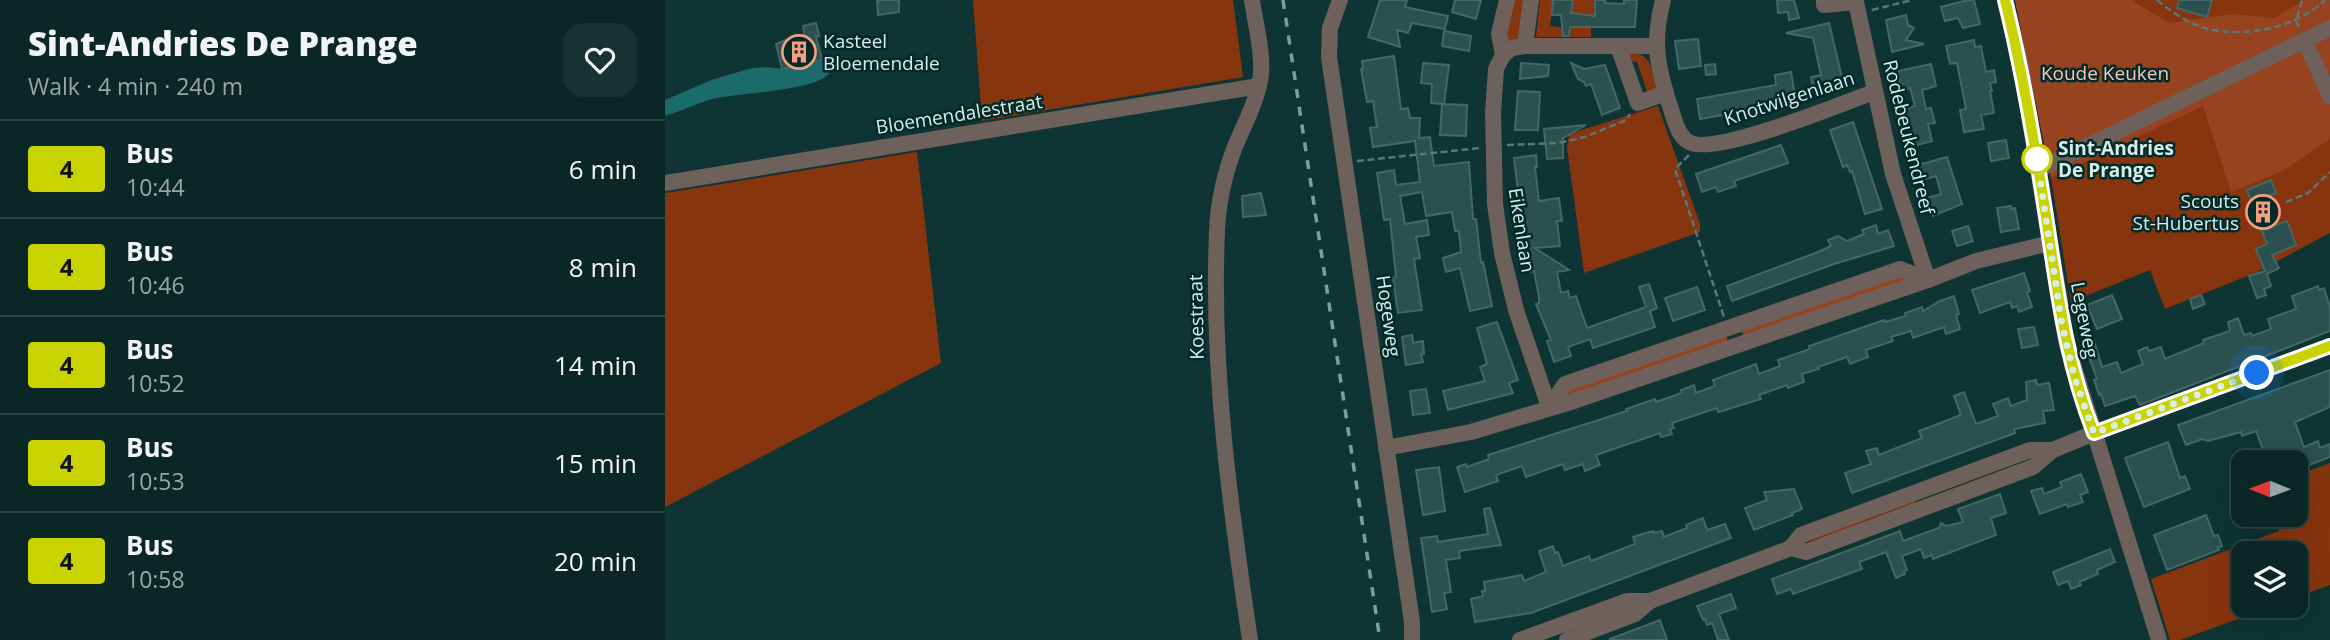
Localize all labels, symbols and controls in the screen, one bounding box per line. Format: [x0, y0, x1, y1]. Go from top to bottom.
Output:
text: Sint-Andries De Prange [28, 21, 418, 66]
button: heart [563, 23, 637, 97]
place label: Kasteel Bloemendale [823, 28, 940, 76]
building icon: Kasteel Bloemendale [780, 33, 818, 71]
street label: Rodebeukendreef [1877, 57, 1941, 219]
park label: Koude Keuken [2041, 60, 2169, 86]
street label: Knotwilgenlaan [1720, 65, 1858, 131]
text: Walk · 4 min · 240 m [28, 70, 243, 102]
street label: Bloemendalestraat [874, 88, 1044, 140]
text: Bus [126, 135, 173, 171]
place label: Sint-Andries De Prange [2058, 135, 2174, 183]
marker: Sint-Andries De Prange [2022, 144, 2052, 174]
text: 6 min [569, 151, 637, 187]
text: 4 [60, 152, 73, 185]
text: 10:44 [126, 171, 185, 203]
street label: Eikenlaan [1502, 186, 1542, 274]
place label: Scouts St-Hubertus [2132, 188, 2239, 236]
building icon: Scouts St-Hubertus [2244, 193, 2282, 231]
text: Bus [126, 233, 173, 269]
text: 8 min [569, 249, 637, 285]
text: 4 [60, 250, 73, 283]
text: 10:46 [126, 269, 185, 301]
street label: Koestraat [1182, 274, 1210, 360]
street label: Hogeweg [1370, 274, 1408, 358]
street label: Legeweg [2065, 280, 2105, 360]
text: Bus [126, 331, 173, 367]
text: 14 min [554, 347, 637, 383]
text: 4 [60, 348, 73, 381]
your location [2239, 355, 2274, 390]
text: 10:52 [126, 367, 185, 399]
text: Bus [126, 429, 173, 465]
text: 15 min [554, 445, 637, 481]
text: 4 [60, 446, 73, 479]
north arrow [2231, 450, 2308, 527]
map controls [2231, 450, 2308, 618]
text: 10:53 [126, 465, 185, 497]
text: Bus [126, 527, 173, 563]
button: layers [2231, 541, 2308, 618]
text: 20 min [554, 543, 637, 579]
text: 4 [60, 544, 73, 577]
text: 10:58 [126, 563, 185, 595]

